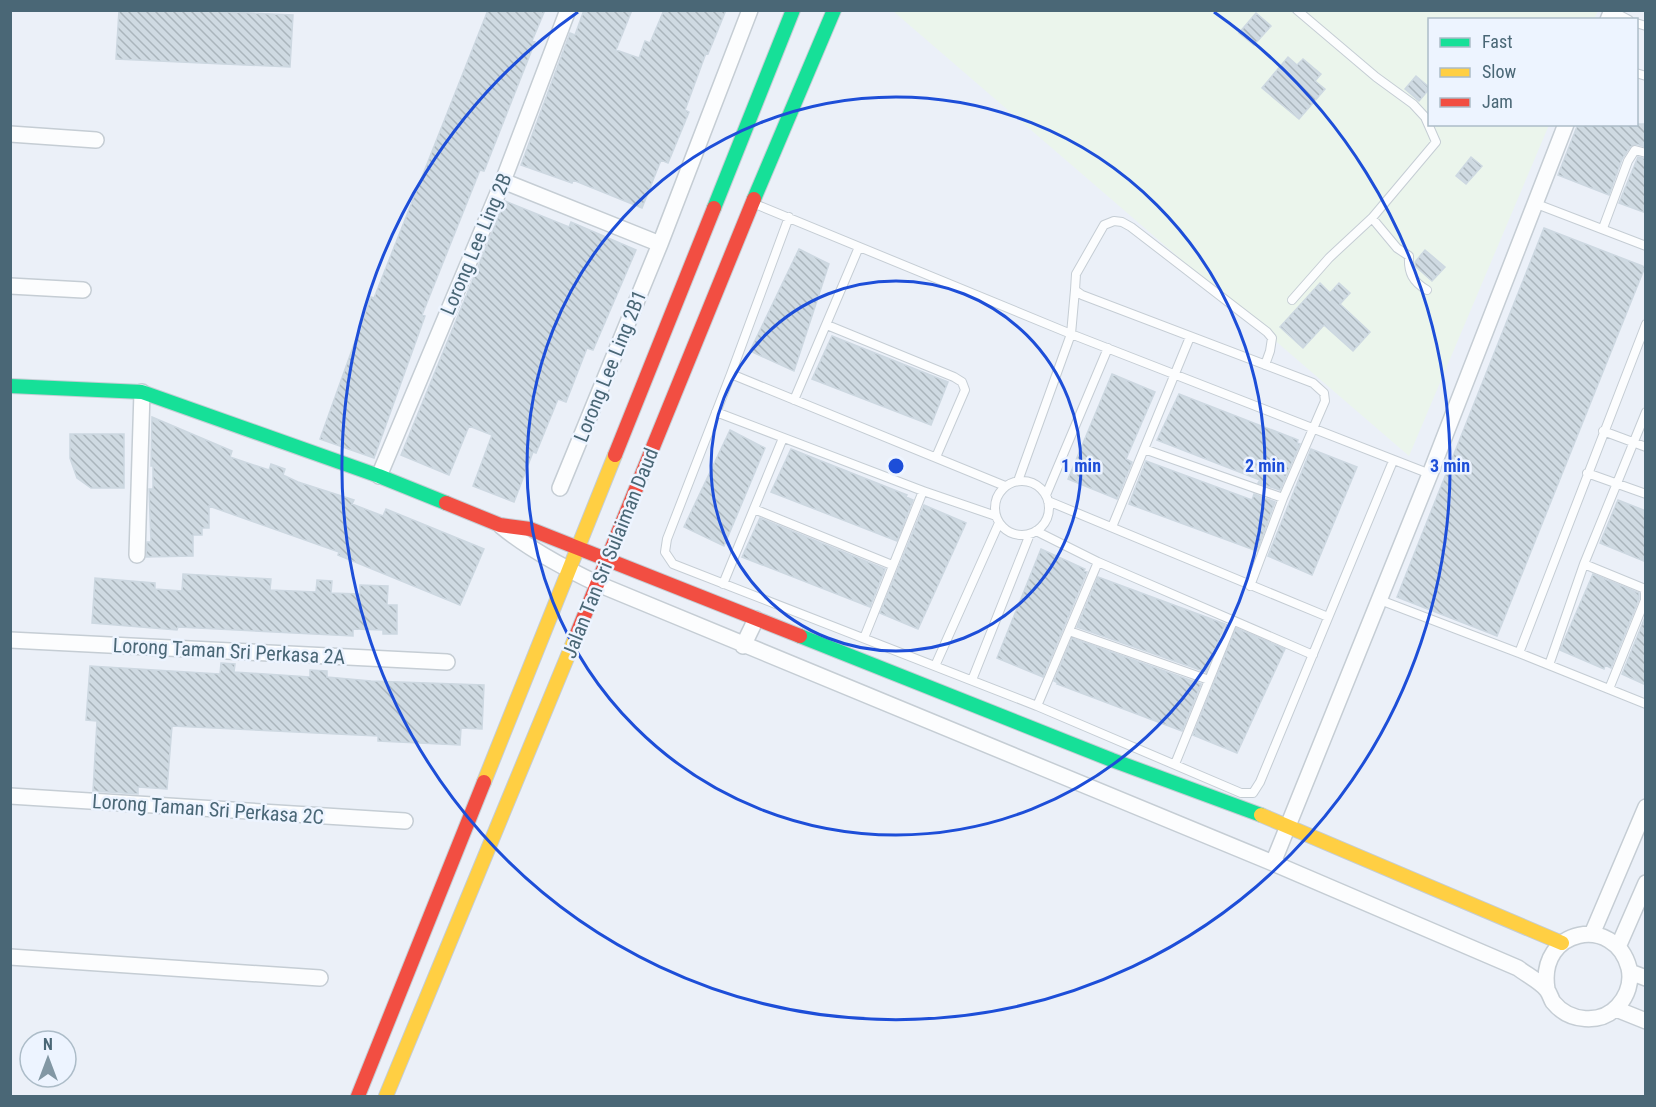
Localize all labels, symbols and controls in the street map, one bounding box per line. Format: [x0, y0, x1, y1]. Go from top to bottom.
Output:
legend [1428, 18, 1638, 126]
text: Fast [1482, 31, 1513, 52]
text: Slow [1482, 61, 1517, 82]
text: Jam [1482, 91, 1513, 112]
street label: Lorong Lee Ling 2B [435, 170, 517, 318]
street label: Lorong Lee Ling 2B1 [569, 287, 651, 445]
street label: Jalan Tan Sri Sulaiman Daud [557, 444, 663, 662]
text: 1 min [1061, 455, 1101, 476]
text: 2 min [1245, 455, 1285, 476]
text: 3 min [1430, 455, 1470, 476]
centre of rings [886, 456, 906, 476]
street label: Lorong Taman Sri Perkasa 2A [112, 633, 346, 669]
street label: Lorong Taman Sri Perkasa 2C [91, 789, 325, 829]
north arrow [18, 1029, 78, 1089]
text: N [43, 1035, 53, 1054]

